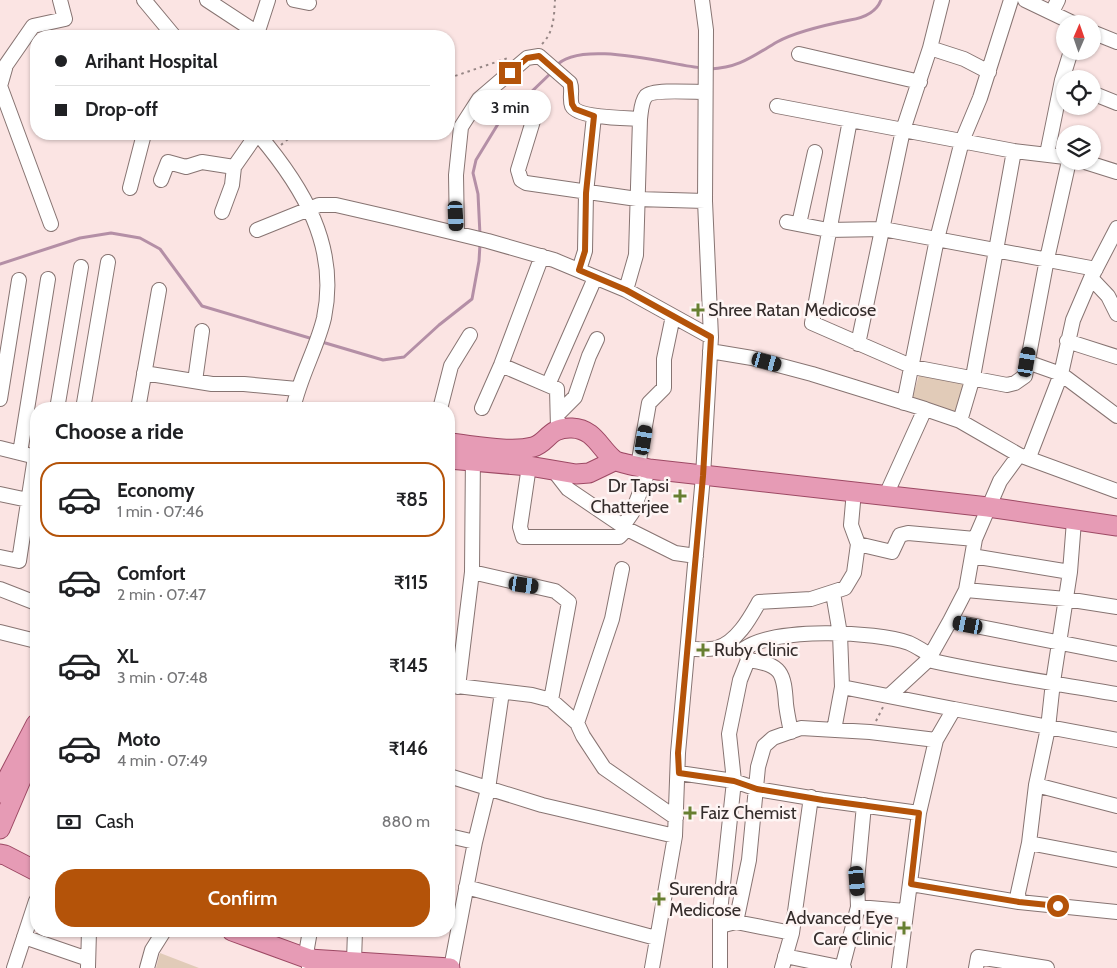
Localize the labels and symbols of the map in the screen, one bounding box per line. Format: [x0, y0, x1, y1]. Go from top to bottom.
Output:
north arrow [1056, 15, 1101, 60]
route end [499, 62, 521, 84]
callout: 3 min [469, 90, 551, 126]
car [447, 201, 464, 231]
place label: Shree Ratan Medicose [708, 299, 876, 321]
marker: Shree Ratan Medicose [692, 304, 704, 316]
car [1017, 346, 1036, 378]
car [750, 351, 783, 373]
car [634, 424, 653, 456]
place label: Dr Tapsi Chatterjee [590, 475, 669, 518]
marker: Dr Tapsi Chatterjee [673, 489, 687, 503]
car [508, 575, 539, 595]
car [951, 615, 984, 635]
place label: Ruby Clinic [714, 639, 798, 661]
marker: Ruby Clinic [696, 643, 710, 657]
place label: Faiz Chemist [700, 802, 797, 824]
marker: Faiz Chemist [684, 807, 696, 819]
car [848, 865, 865, 897]
place label: Surendra Medicose [669, 878, 741, 921]
marker: Surendra Medicose [653, 893, 665, 905]
route start [1047, 895, 1069, 917]
place label: Advanced Eye Care Clinic [786, 907, 893, 950]
marker: Advanced Eye Care Clinic [897, 921, 911, 935]

